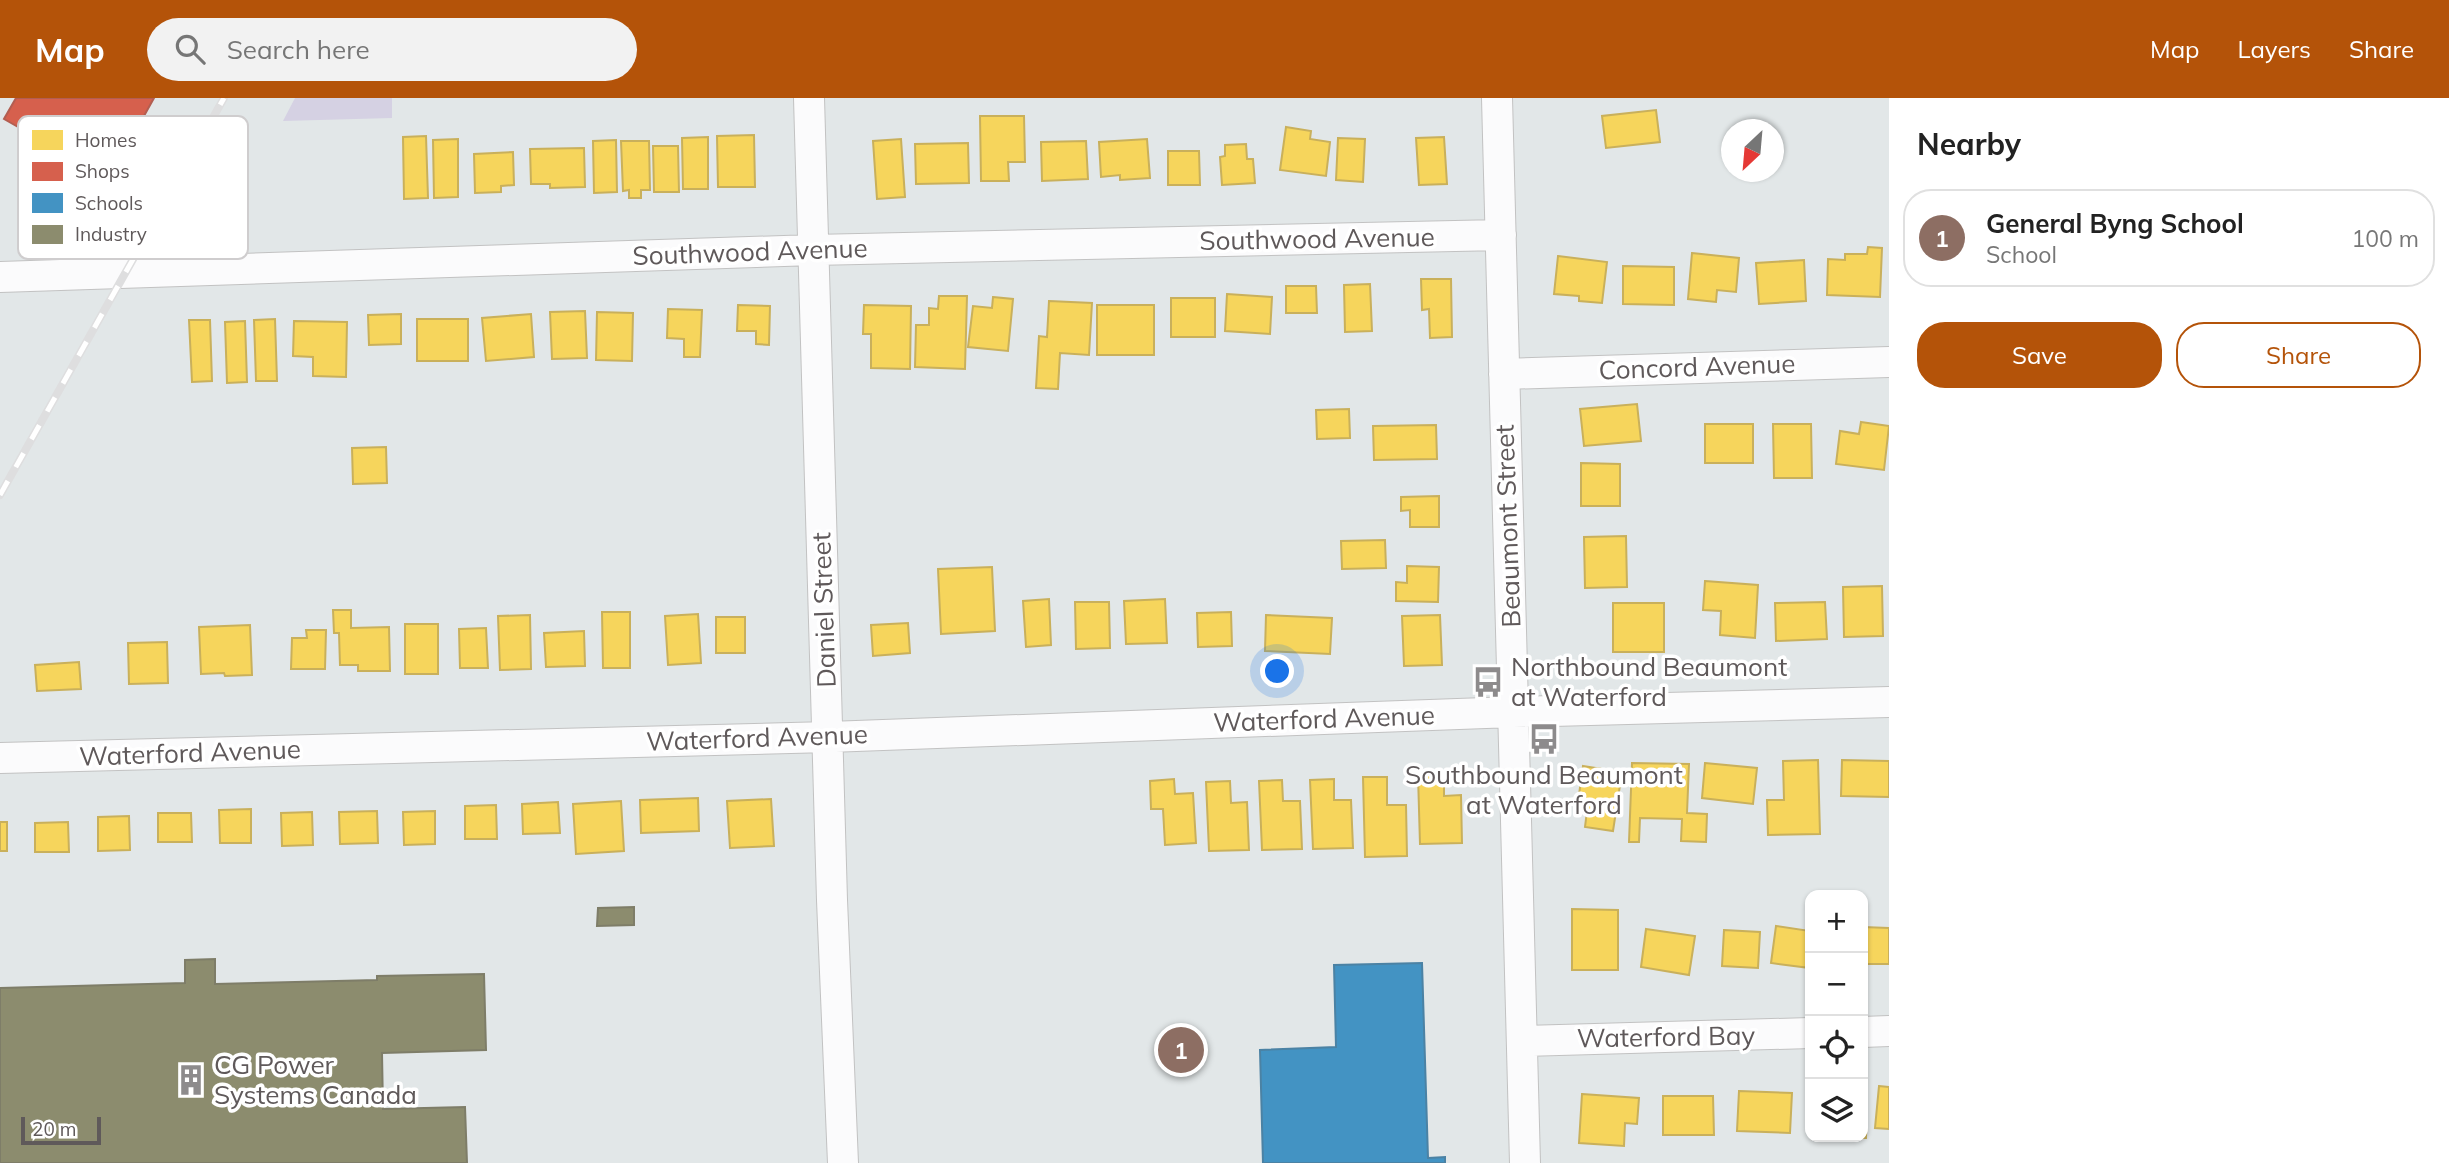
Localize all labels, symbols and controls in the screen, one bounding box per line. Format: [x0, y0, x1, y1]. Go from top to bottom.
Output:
search box [147, 18, 637, 81]
text: Map [35, 29, 105, 70]
icon: search [171, 30, 209, 68]
text: Search here [227, 33, 370, 66]
text: Map [2150, 34, 2199, 64]
text: Layers [2237, 34, 2311, 64]
text: Share [2349, 34, 2414, 64]
legend [18, 116, 248, 259]
north arrow [1721, 119, 1784, 182]
text: Nearby [1917, 125, 2021, 163]
text: Homes [75, 128, 137, 152]
text: Shops [75, 159, 130, 183]
text: Schools [75, 191, 143, 215]
text: General Byng School [1986, 207, 2244, 240]
street label: Southwood Avenue [1199, 220, 1435, 257]
text: Industry [75, 222, 147, 246]
text: 1 [1935, 224, 1949, 253]
text: 100 m [2351, 224, 2419, 253]
street label: Southwood Avenue [632, 231, 868, 272]
text: School [1986, 240, 2057, 269]
button: Save [1917, 322, 2162, 388]
button: Share [2176, 322, 2421, 388]
street label: Concord Avenue [1598, 347, 1796, 386]
street label: Beaumont Street [1487, 424, 1528, 628]
street label: Daniel Street [804, 532, 843, 688]
place label: Northbound Beaumont at Waterford [1511, 650, 1787, 713]
your location [1260, 654, 1294, 688]
bus stop icon: Northbound Beaumont at Waterford [1471, 665, 1505, 699]
street label: Waterford Avenue [1213, 698, 1435, 739]
street label: Waterford Avenue [646, 717, 868, 758]
bus stop icon: Southbound Beaumont at Waterford [1527, 722, 1561, 756]
street label: Waterford Avenue [79, 732, 301, 773]
place label: Southbound Beaumont at Waterford [1405, 758, 1683, 821]
map controls [1805, 890, 1868, 1142]
button: + [1805, 890, 1868, 953]
button: − [1805, 953, 1868, 1016]
button: locate [1805, 1016, 1868, 1079]
street label: Waterford Bay [1577, 1018, 1756, 1055]
pin: 1 [1158, 1024, 1204, 1076]
place label: CG Power Systems Canada [214, 1048, 417, 1111]
building icon: CG Power Systems Canada [174, 1063, 208, 1097]
button: layers [1805, 1079, 1868, 1142]
scale bar [21, 1114, 102, 1146]
text: 20 m [32, 1117, 76, 1141]

